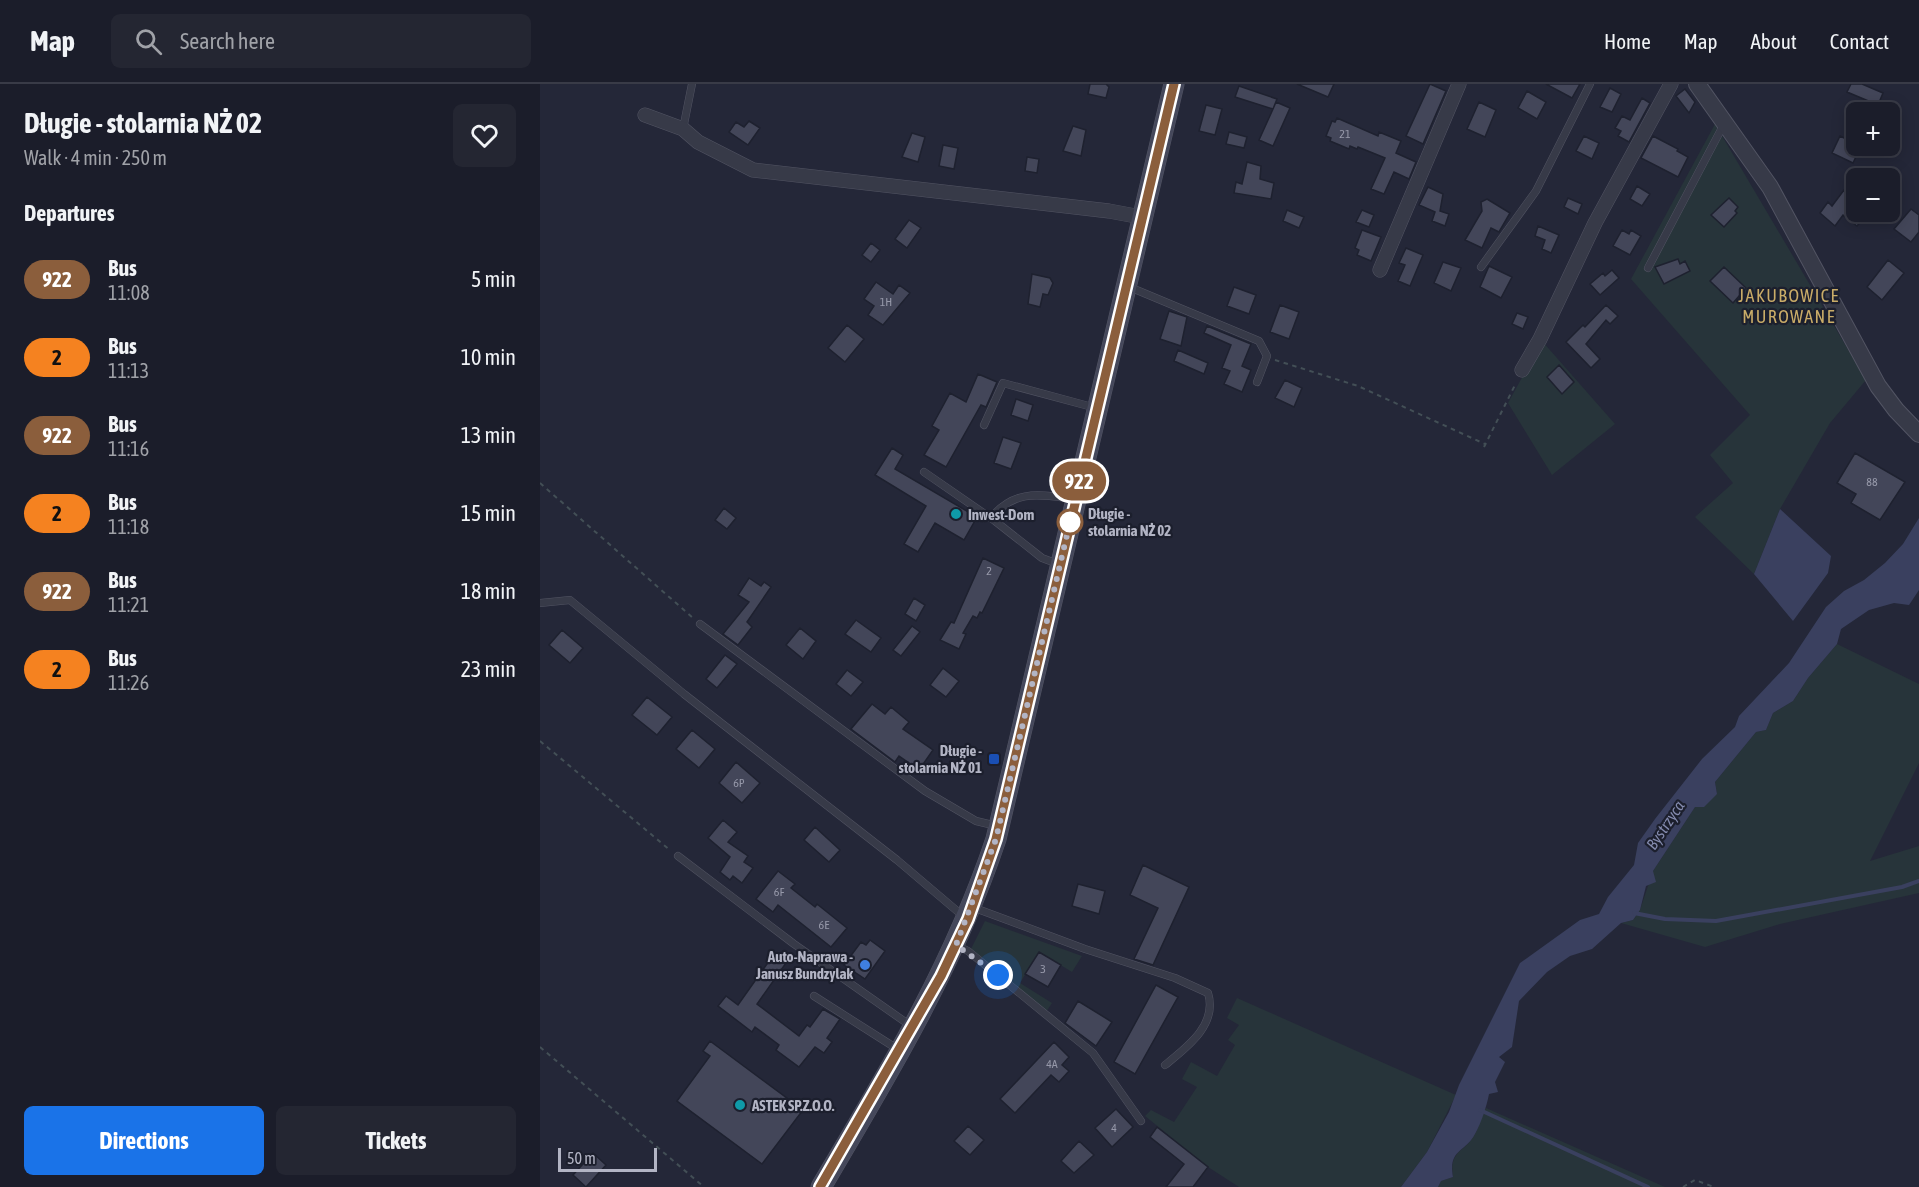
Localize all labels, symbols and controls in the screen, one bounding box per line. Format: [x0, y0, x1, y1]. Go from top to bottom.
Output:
search box [111, 14, 531, 68]
text: Map [30, 25, 75, 57]
icon: search [132, 25, 165, 58]
text: Search here [180, 28, 275, 54]
text: Home [1604, 29, 1651, 53]
text: Map [1684, 29, 1718, 53]
text: About [1751, 29, 1797, 53]
text: Contact [1830, 29, 1889, 53]
map controls [1846, 102, 1900, 222]
button: + [1846, 102, 1900, 156]
button: heart [453, 104, 516, 167]
text: Długie - stolarnia NŻ 02 [24, 107, 262, 139]
house number: 21 [1339, 127, 1351, 141]
text: Walk · 4 min · 250 m [24, 146, 167, 169]
button: − [1846, 168, 1900, 222]
text: Departures [24, 200, 114, 226]
text: Bus [108, 255, 137, 281]
text: 5 min [471, 266, 516, 292]
text: 922 [42, 267, 72, 291]
text: 11:08 [108, 281, 150, 304]
district label: JAKUBOWICE MUROWANE [1738, 285, 1840, 327]
house number: 1H [880, 295, 892, 309]
text: Bus [108, 333, 137, 359]
text: 10 min [461, 344, 516, 370]
text: 2 [52, 345, 62, 369]
text: 11:13 [108, 359, 149, 382]
text: Bus [108, 411, 137, 437]
text: 13 min [461, 422, 516, 448]
text: 922 [42, 423, 72, 447]
text: 11:16 [108, 437, 149, 460]
line badge: 922 [1044, 462, 1114, 500]
text: 922 [1064, 469, 1094, 493]
house number: 88 [1866, 475, 1878, 489]
text: Bus [108, 489, 137, 515]
text: 15 min [461, 500, 516, 526]
text: 2 [52, 501, 62, 525]
place label: Długie - stolarnia NŻ 02 [1088, 505, 1171, 539]
place label: Inwest-Dom [968, 506, 1035, 523]
marker: Inwest-Dom [949, 507, 963, 521]
marker: Długie - stolarnia NŻ 02 [1057, 509, 1083, 535]
text: 11:18 [108, 515, 149, 538]
house number: 2 [986, 564, 992, 578]
text: Bus [108, 567, 137, 593]
text: 18 min [461, 578, 516, 604]
text: 922 [42, 579, 72, 603]
text: 11:21 [108, 593, 149, 616]
text: Bus [108, 645, 137, 671]
text: 23 min [461, 656, 516, 682]
text: 2 [52, 657, 62, 681]
text: 11:26 [108, 671, 149, 694]
place label: Długie - stolarnia NŻ 01 [899, 742, 982, 776]
marker: Długie - stolarnia NŻ 01 [987, 752, 1001, 766]
house number: 6P [733, 776, 745, 790]
water label: Bystrzyca [1642, 797, 1689, 853]
house number: 6F [774, 885, 784, 899]
house number: 6E [819, 918, 829, 932]
place label: Auto-Naprawa - Janusz Bundzylak [755, 948, 853, 982]
marker: Auto-Naprawa - Janusz Bundzylak [858, 958, 872, 972]
your location [983, 960, 1013, 990]
house number: 3 [1040, 962, 1046, 976]
house number: 4A [1046, 1057, 1058, 1071]
place label: ASTEK SP.Z.O.O. [751, 1097, 835, 1114]
marker: ASTEK SP.Z.O.O. [733, 1098, 747, 1112]
button: Directions [24, 1106, 264, 1175]
button: Tickets [276, 1106, 516, 1175]
house number: 4 [1111, 1121, 1117, 1135]
scale bar [558, 1145, 657, 1172]
text: 50 m [567, 1149, 596, 1167]

